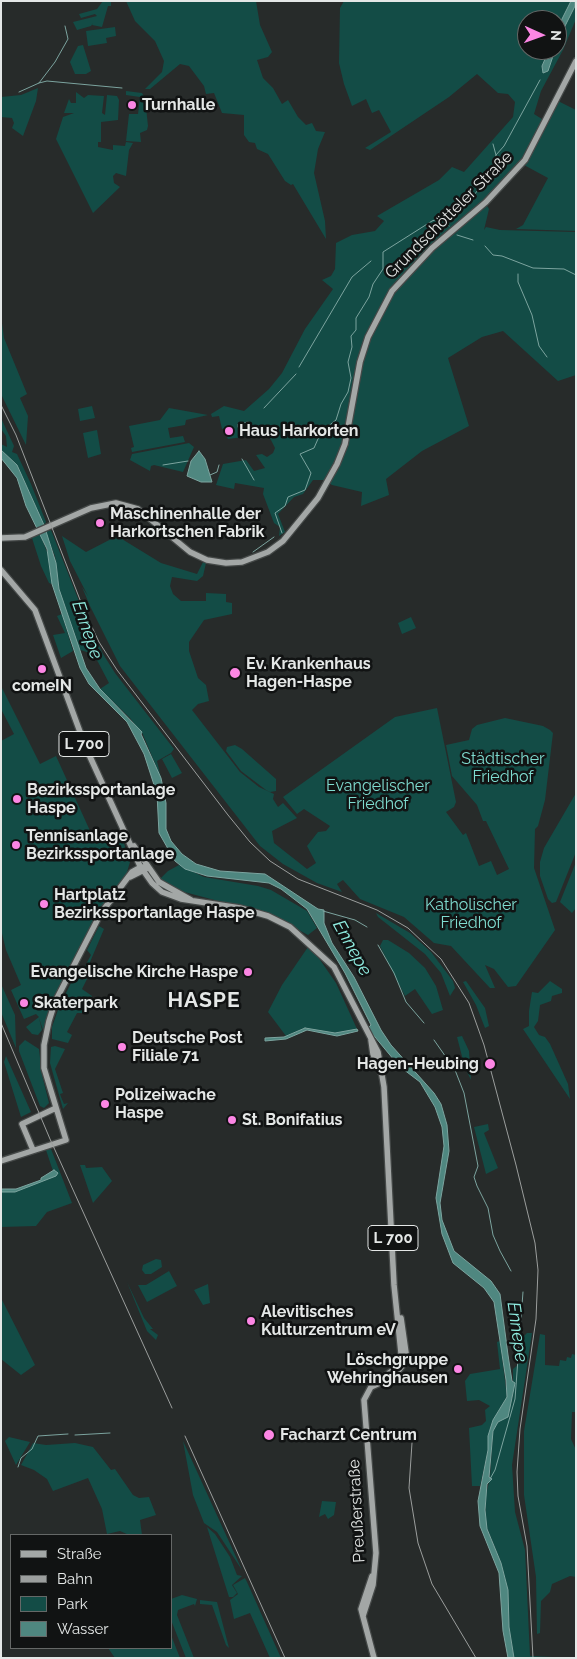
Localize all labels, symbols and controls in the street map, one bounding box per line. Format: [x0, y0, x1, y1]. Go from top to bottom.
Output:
north arrow [517, 10, 567, 60]
text: N [548, 30, 564, 41]
place label: Turnhalle [142, 95, 215, 115]
marker: Turnhalle [126, 99, 138, 111]
street label: Grundschötteler Straße [381, 147, 517, 283]
place label: Haus Harkorten [239, 421, 359, 441]
marker: Haus Harkorten [223, 425, 235, 437]
place label: Maschinenhalle der Harkortschen Fabrik [110, 504, 264, 542]
marker: Maschinenhalle der Harkortschen Fabrik [94, 517, 106, 529]
water label: Ennepe [67, 598, 107, 662]
place label: Ev. Krankenhaus Hagen-Haspe [246, 654, 371, 692]
marker: comeIN [36, 663, 48, 675]
marker: Ev. Krankenhaus Hagen-Haspe [228, 666, 242, 680]
place label: comeIN [12, 676, 72, 696]
road number: L 700 [59, 732, 109, 756]
park label: Städtischer Friedhof [461, 749, 545, 787]
park label: Evangelischer Friedhof [326, 776, 430, 814]
place label: Bezirkssportanlage Haspe [27, 780, 175, 818]
marker: Bezirkssportanlage Haspe [11, 793, 23, 805]
place label: Tennisanlage Bezirkssportanlage [26, 826, 174, 864]
marker: Tennisanlage Bezirkssportanlage [10, 839, 22, 851]
place label: Hartplatz Bezirkssportanlage Haspe [54, 885, 255, 923]
park label: Katholischer Friedhof [425, 895, 517, 933]
marker: Hartplatz Bezirkssportanlage Haspe [38, 898, 50, 910]
water label: Ennepe [328, 916, 376, 980]
place label: Evangelische Kirche Haspe [31, 962, 238, 982]
marker: Evangelische Kirche Haspe [242, 966, 254, 978]
district label: HASPE [167, 988, 241, 1014]
place label: Skaterpark [34, 993, 118, 1013]
marker: Skaterpark [18, 997, 30, 1009]
place label: Deutsche Post Filiale 71 [132, 1028, 243, 1066]
marker: Deutsche Post Filiale 71 [116, 1041, 128, 1053]
place label: Hagen-Heubing [357, 1054, 479, 1074]
marker: Hagen-Heubing [483, 1057, 497, 1071]
place label: Polizeiwache Haspe [115, 1085, 216, 1123]
marker: Polizeiwache Haspe [99, 1098, 111, 1110]
place label: St. Bonifatius [242, 1110, 343, 1130]
marker: St. Bonifatius [226, 1114, 238, 1126]
road number: L 700 [368, 1226, 418, 1250]
water label: Ennepe [502, 1301, 532, 1363]
place label: Alevitisches Kulturzentrum eV [261, 1302, 396, 1340]
marker: Alevitisches Kulturzentrum eV [245, 1315, 257, 1327]
place label: Löschgruppe Wehringhausen [327, 1350, 448, 1388]
marker: Löschgruppe Wehringhausen [452, 1363, 464, 1375]
place label: Facharzt Centrum [280, 1425, 417, 1445]
marker: Facharzt Centrum [262, 1428, 276, 1442]
street label: Preußerstraße [345, 1459, 369, 1563]
legend [10, 1534, 172, 1649]
text: Straße [57, 1545, 101, 1563]
text: Bahn [57, 1570, 93, 1588]
text: Park [57, 1595, 88, 1613]
text: Wasser [57, 1620, 109, 1638]

